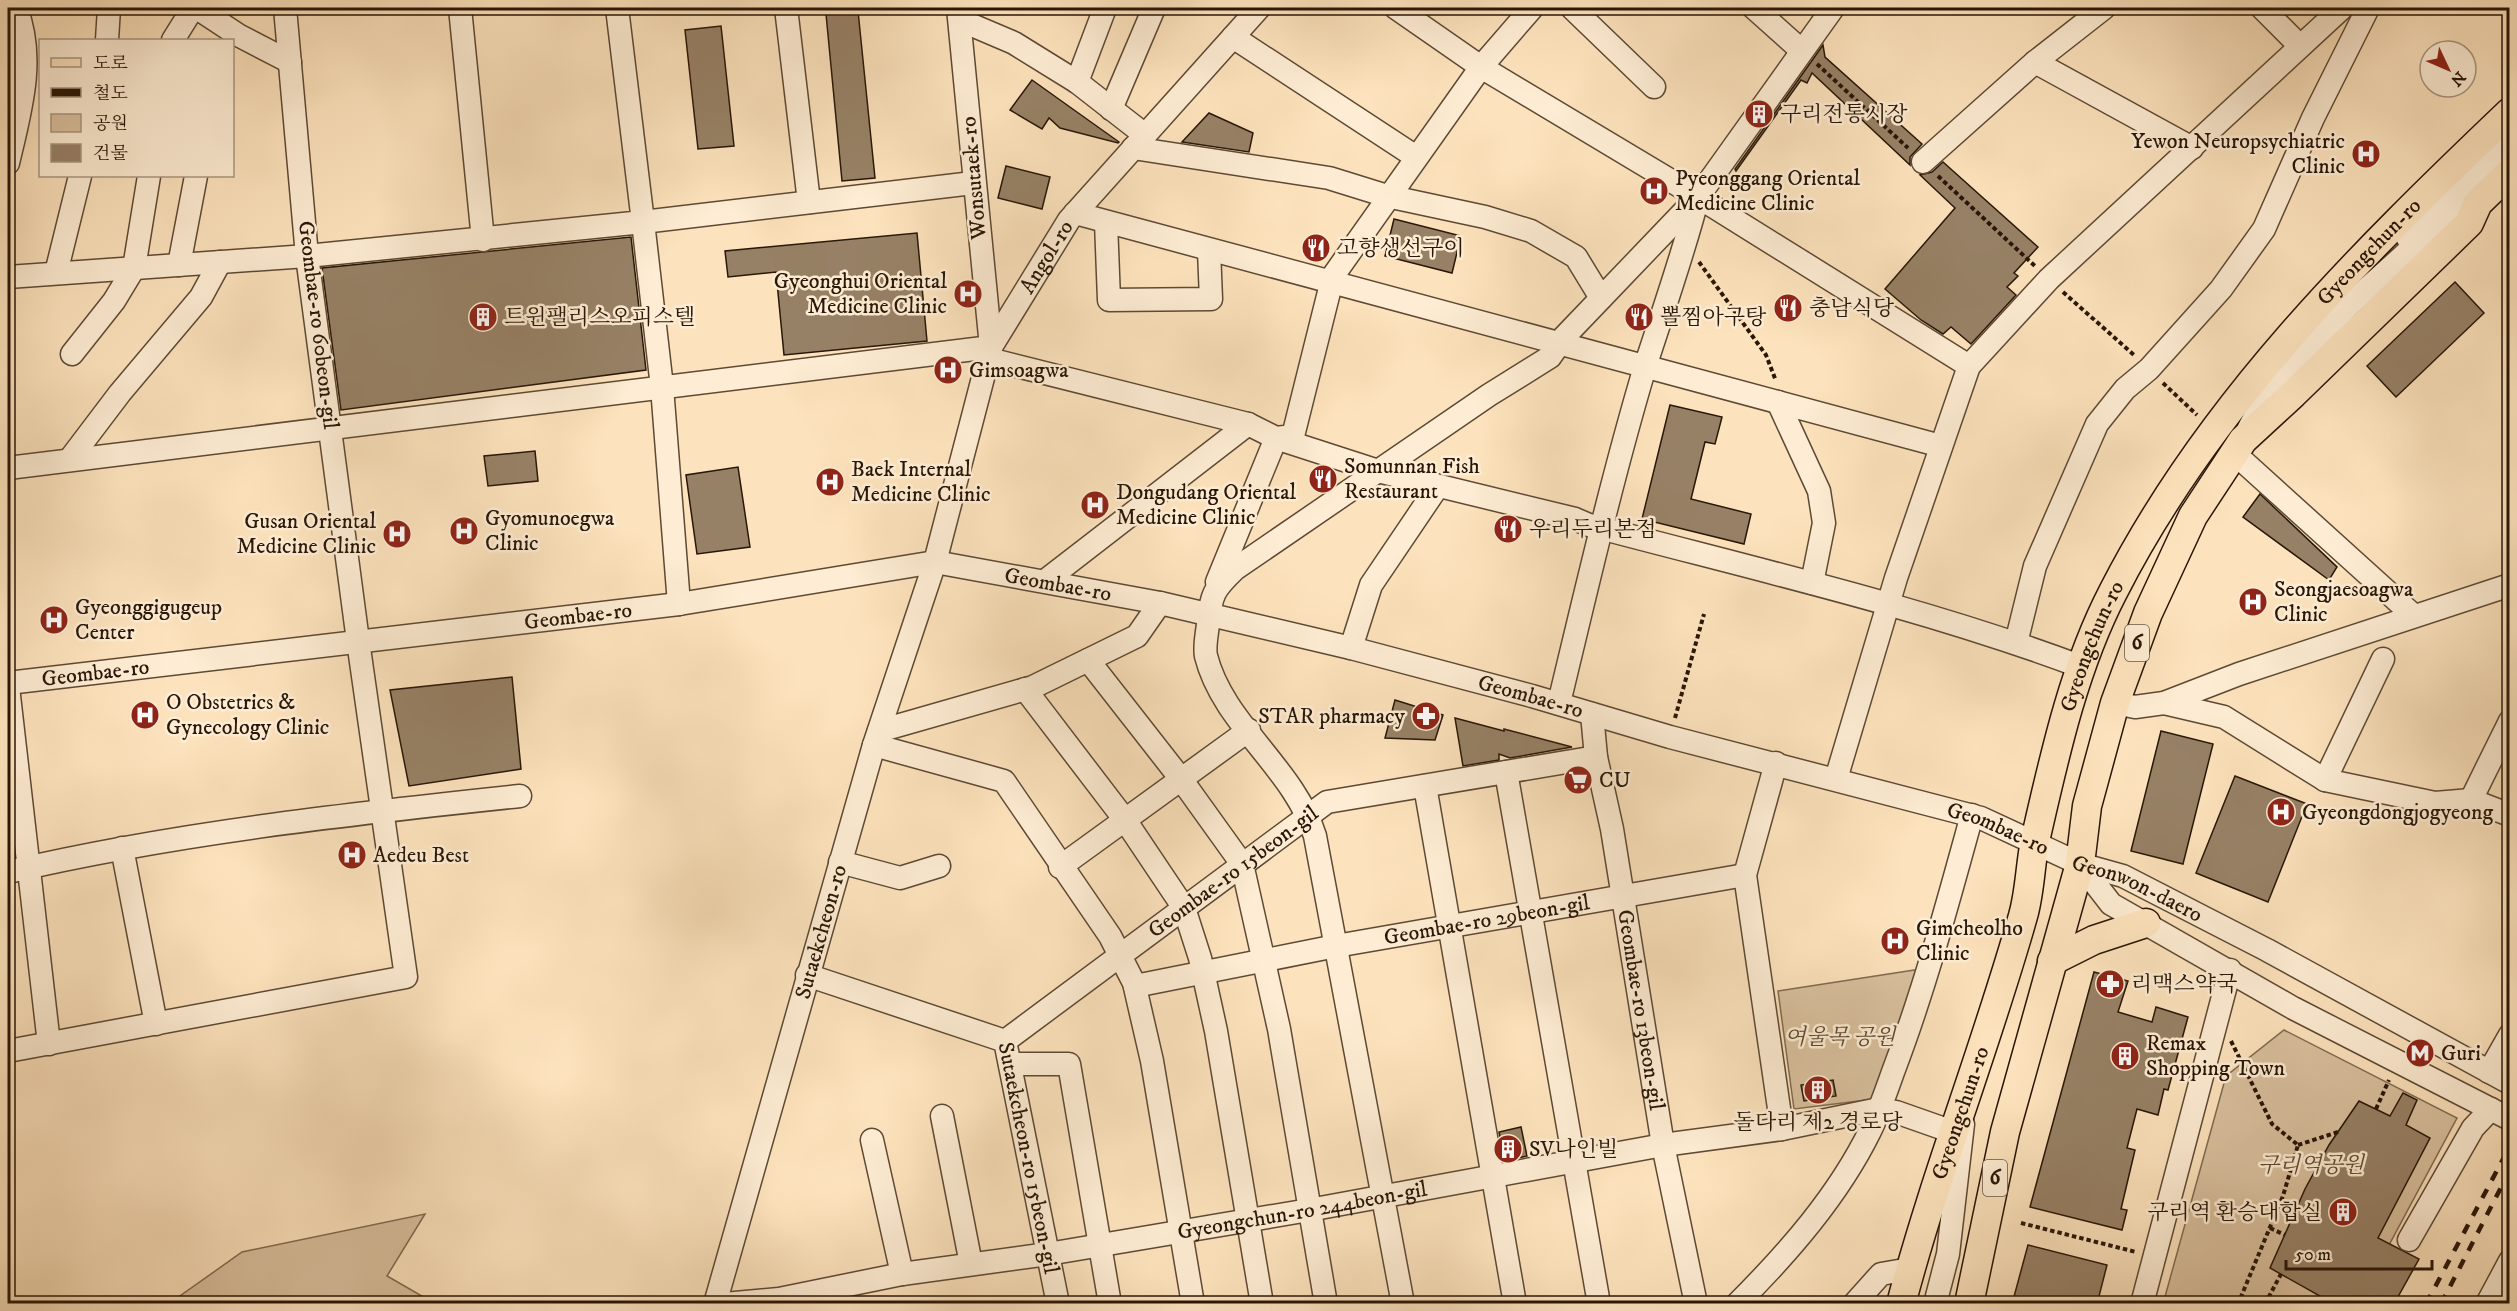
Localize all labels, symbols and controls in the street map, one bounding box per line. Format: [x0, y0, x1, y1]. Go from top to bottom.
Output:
legend [39, 39, 234, 177]
north arrow [2418, 39, 2478, 99]
text: 도로 [93, 53, 128, 75]
text: N [2446, 67, 2470, 90]
text: 철도 [93, 83, 128, 105]
building icon: 구리전통시장 [1743, 98, 1775, 130]
place label: 구리전통시장 [1780, 101, 1908, 128]
text: 공원 [93, 113, 128, 135]
street label: Wonsutaek-ro [955, 115, 993, 242]
place label: Yewon Neuropsychiatric Clinic [2131, 128, 2345, 180]
hospital icon: Yewon Neuropsychiatric Clinic [2350, 138, 2382, 170]
text: 건물 [93, 143, 128, 165]
place label: Pyeonggang Oriental Medicine Clinic [1675, 165, 1861, 217]
hospital icon: Pyeonggang Oriental Medicine Clinic [1638, 175, 1670, 207]
street label: Gyeongchun-ro [2311, 192, 2427, 311]
street label: Angol-ro [1014, 215, 1079, 299]
street label: Geombae-ro 60beon-gil [292, 219, 344, 431]
restaurant icon: 고향생선구이 [1300, 232, 1332, 264]
place label: 고향생선구이 [1337, 235, 1465, 262]
place label: Gyeonghui Oriental Medicine Clinic [774, 268, 947, 320]
hospital icon: Gyeonghui Oriental Medicine Clinic [952, 278, 984, 310]
restaurant icon: 충남식당 [1772, 292, 1804, 324]
place label: 충남식당 [1809, 295, 1895, 322]
building icon: 트윈팰리스오피스텔 [467, 301, 499, 333]
restaurant icon: 뽈찜아구탕 [1623, 301, 1655, 333]
place label: 트윈팰리스오피스텔 [504, 304, 695, 331]
place label: 뽈찜아구탕 [1660, 304, 1767, 331]
hospital icon: Gimsoagwa [932, 354, 964, 386]
place label: Gimsoagwa [969, 357, 1069, 384]
place label: Somunnan Fish Restaurant [1344, 453, 1480, 505]
place label: Baek Internal Medicine Clinic [851, 456, 991, 508]
restaurant icon: Somunnan Fish Restaurant [1307, 463, 1339, 495]
hospital icon: Baek Internal Medicine Clinic [814, 466, 846, 498]
place label: Dongudang Oriental Medicine Clinic [1116, 479, 1296, 531]
hospital icon: Dongudang Oriental Medicine Clinic [1079, 489, 1111, 521]
place label: Gyomunoegwa Clinic [485, 505, 615, 557]
place label: Gusan Oriental Medicine Clinic [237, 508, 376, 560]
restaurant icon: 우리두리본점 [1492, 513, 1524, 545]
hospital icon: Gyomunoegwa Clinic [448, 515, 480, 547]
place label: 우리두리본점 [1529, 516, 1657, 543]
hospital icon: Gusan Oriental Medicine Clinic [381, 518, 413, 550]
street label: Geombae-ro [1002, 561, 1114, 607]
street label: Gyeongchun-ro [2054, 576, 2130, 715]
place label: Seongjaesoagwa Clinic [2274, 576, 2414, 628]
hospital icon: Seongjaesoagwa Clinic [2237, 586, 2269, 618]
place label: Gyeonggigugeup Center [75, 594, 222, 646]
street label: Geombae-ro [523, 596, 633, 636]
hospital icon: Gyeonggigugeup Center [38, 604, 70, 636]
road number: 6 [2125, 625, 2149, 661]
street label: Geombae-ro [40, 653, 151, 692]
street label: Geombae-ro [1475, 669, 1587, 724]
place label: O Obstetrics & Gynecology Clinic [166, 689, 329, 741]
hospital icon: O Obstetrics & Gynecology Clinic [129, 699, 161, 731]
pharmacy icon: STAR pharmacy [1410, 700, 1442, 732]
place label: STAR pharmacy [1258, 703, 1406, 730]
supermarket icon: CU [1562, 764, 1594, 796]
place label: CU [1599, 767, 1631, 794]
street label: Geombae-ro [1944, 796, 2053, 861]
hospital icon: Gyeongdongjogyeong [2265, 796, 2297, 828]
street label: Geombae-ro 15beon-gil [1143, 799, 1324, 944]
place label: Gyeongdongjogyeong [2302, 799, 2493, 826]
hospital icon: Aedeu Best [336, 839, 368, 871]
place label: Aedeu Best [373, 842, 469, 869]
street label: Geonwon-daero [2067, 848, 2207, 928]
street label: Sutaekcheon-ro [789, 861, 853, 1002]
street label: Geombae-ro 29beon-gil [1382, 889, 1592, 951]
street label: Geombae-ro 13beon-gil [1612, 907, 1671, 1112]
place label: Gimcheolho Clinic [1916, 915, 2023, 967]
hospital icon: Gimcheolho Clinic [1879, 925, 1911, 957]
pharmacy icon: 리맥스약국 [2094, 968, 2126, 1000]
place label: 리맥스약국 [2131, 971, 2237, 998]
park label: 여울목 공원 [1784, 1024, 1897, 1051]
place label: Remax Shopping Town [2146, 1030, 2285, 1082]
metro station icon: Guri [2404, 1037, 2436, 1069]
street label: Sutaekcheon-ro 15beon-gil [992, 1040, 1065, 1276]
building icon: Remax Shopping Town [2109, 1040, 2141, 1072]
place label: Guri [2441, 1040, 2481, 1067]
street label: Gyeongchun-ro [1926, 1043, 1995, 1183]
building icon: 돌다리 제2 경로당 [1802, 1074, 1834, 1106]
place label: 돌다리 제2 경로당 [1733, 1109, 1903, 1136]
building icon: SV나인빌 [1492, 1133, 1524, 1165]
place label: SV나인빌 [1529, 1136, 1618, 1163]
park label: 구리역공원 [2258, 1152, 2366, 1179]
road number: 6 [1983, 1160, 2007, 1196]
street label: Gyeongchun-ro 244beon-gil [1175, 1175, 1430, 1245]
building icon: 구리역 환승대합실 [2327, 1196, 2359, 1228]
place label: 구리역 환승대합실 [2147, 1199, 2322, 1226]
scale bar [2286, 1233, 2432, 1271]
text: 50 m [2295, 1244, 2331, 1266]

